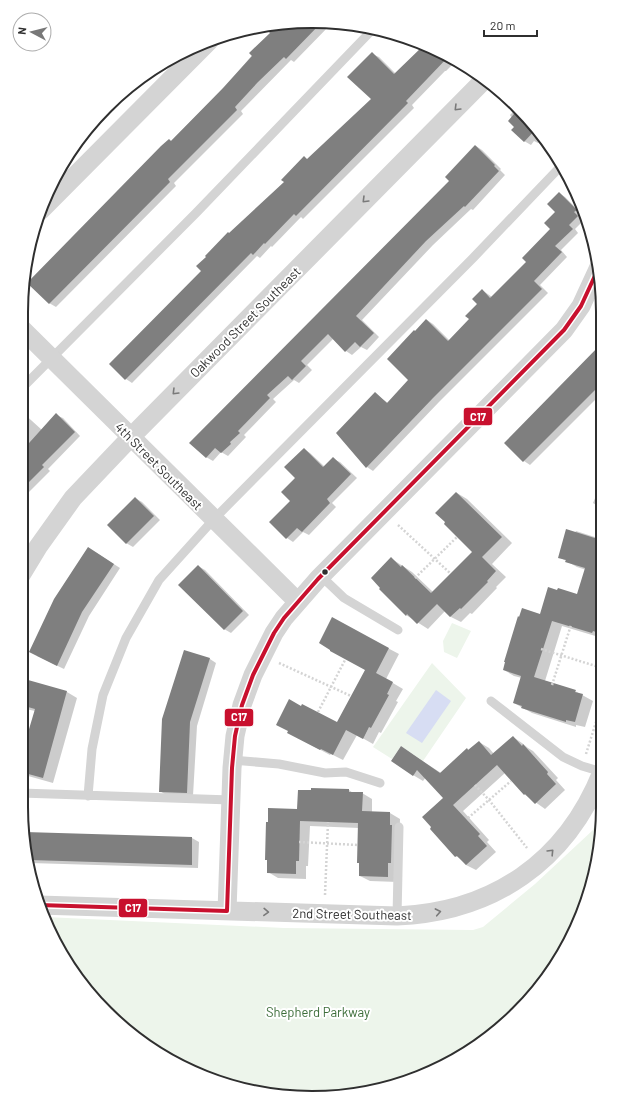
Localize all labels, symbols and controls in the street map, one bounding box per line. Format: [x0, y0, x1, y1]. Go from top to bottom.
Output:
north arrow [12, 12, 52, 52]
scale bar [484, 12, 537, 38]
text: 20 m [490, 18, 516, 32]
text: N [15, 26, 28, 35]
one-way arrow [454, 103, 461, 111]
one-way arrow [362, 195, 370, 203]
street label: Oakwood Street Southeast [186, 263, 304, 381]
one-way arrow [172, 387, 180, 395]
line badge: C17 [463, 407, 493, 426]
text: C17 [470, 410, 487, 423]
street label: 4th Street Southeast [112, 419, 206, 513]
unlabelled marker [320, 567, 330, 577]
line badge: C17 [224, 708, 254, 727]
text: C17 [231, 710, 248, 723]
one-way arrow [546, 850, 553, 857]
line badge: C17 [118, 898, 148, 918]
text: C17 [125, 901, 142, 914]
street label: 2nd Street Southeast [292, 905, 412, 923]
one-way arrow [263, 908, 269, 916]
one-way arrow [435, 908, 441, 916]
park label: Shepherd Parkway [266, 1004, 370, 1020]

